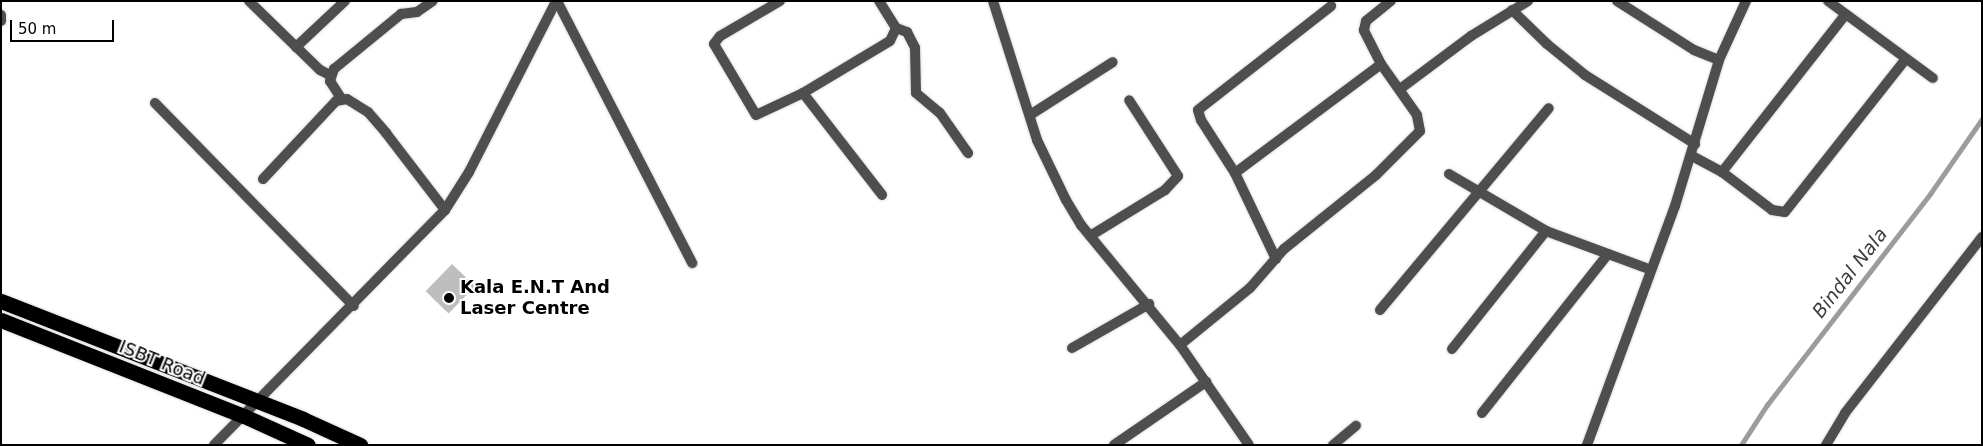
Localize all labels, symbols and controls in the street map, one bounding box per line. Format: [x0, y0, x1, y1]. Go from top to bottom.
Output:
scale bar [12, 10, 116, 42]
text: 50 m [18, 20, 56, 38]
water label: Bindal Nala [1808, 223, 1892, 323]
place label: Kala E.N.T And Laser Centre [460, 277, 610, 320]
marker: Kala E.N.T And Laser Centre [442, 291, 456, 305]
street label: ISBT Road [116, 336, 208, 390]

